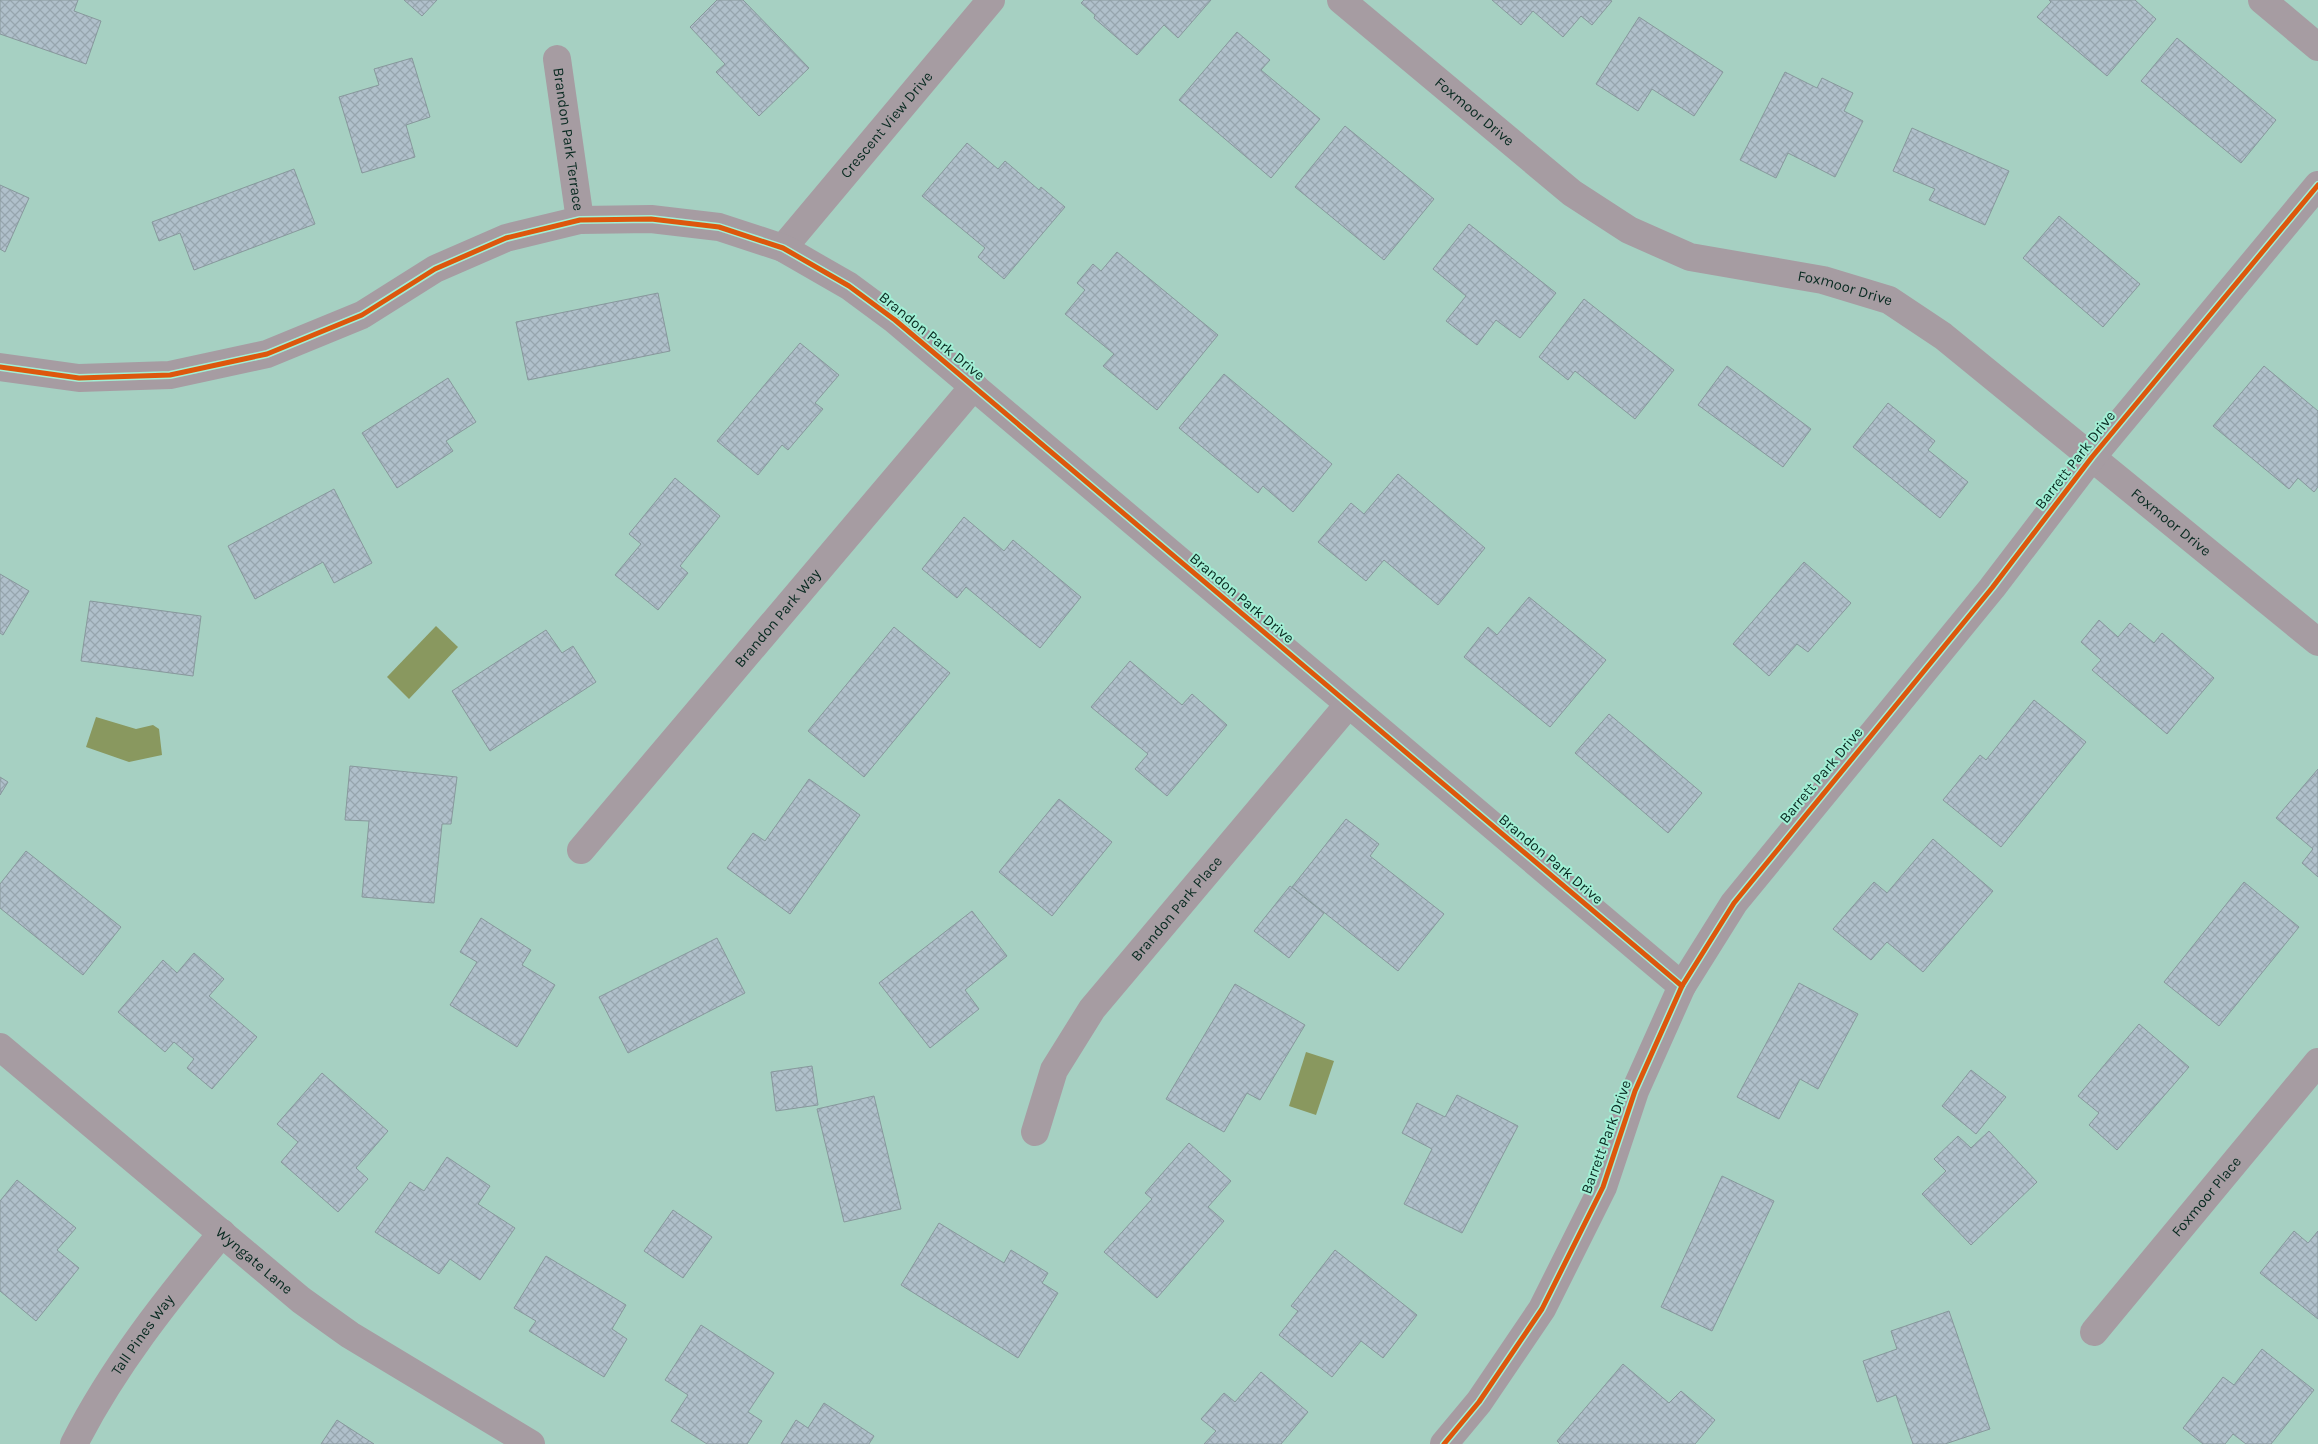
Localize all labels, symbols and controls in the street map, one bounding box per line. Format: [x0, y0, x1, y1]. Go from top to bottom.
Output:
street label: Brandon Park Terrace [549, 66, 588, 212]
street label: Crescent View Drive [836, 67, 936, 182]
street label: Foxmoor Drive [1431, 73, 1518, 150]
street label: Foxmoor Drive [1796, 267, 1895, 310]
street label: Brandon Park Drive [876, 288, 988, 384]
street label: Barrett Park Drive [2031, 407, 2119, 513]
street label: Foxmoor Drive [2128, 484, 2215, 560]
street label: Brandon Park Drive [1186, 549, 1298, 647]
street label: Brandon Park Way [731, 565, 824, 671]
street label: Barrett Park Drive [1776, 723, 1866, 827]
street label: Brandon Park Drive [1495, 810, 1607, 908]
street label: Brandon Park Place [1127, 852, 1226, 965]
street label: Barrett Park Drive [1577, 1078, 1635, 1196]
street label: Foxmoor Place [2168, 1153, 2245, 1240]
street label: Wyngate Lane [212, 1223, 296, 1298]
street label: Tall Pines Way [107, 1291, 178, 1379]

